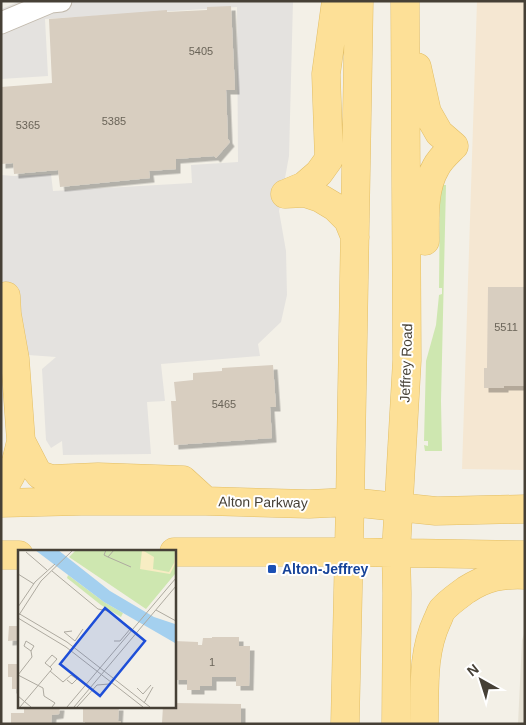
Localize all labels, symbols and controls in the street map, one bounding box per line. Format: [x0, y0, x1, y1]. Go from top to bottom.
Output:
house number: 5405 [189, 45, 213, 57]
house number: 5385 [102, 115, 126, 127]
house number: 5365 [16, 119, 40, 131]
house number: 5511 [494, 321, 518, 333]
street label: Jeffrey Road [397, 323, 415, 403]
house number: 5465 [212, 398, 236, 410]
street label: Alton Parkway [218, 493, 308, 511]
inset map [18, 550, 175, 708]
place label: Alton-Jeffrey [282, 561, 369, 577]
marker: Alton-Jeffrey [266, 563, 278, 575]
north arrow [456, 655, 506, 705]
house number: 1 [209, 656, 215, 668]
text: N [464, 660, 482, 679]

